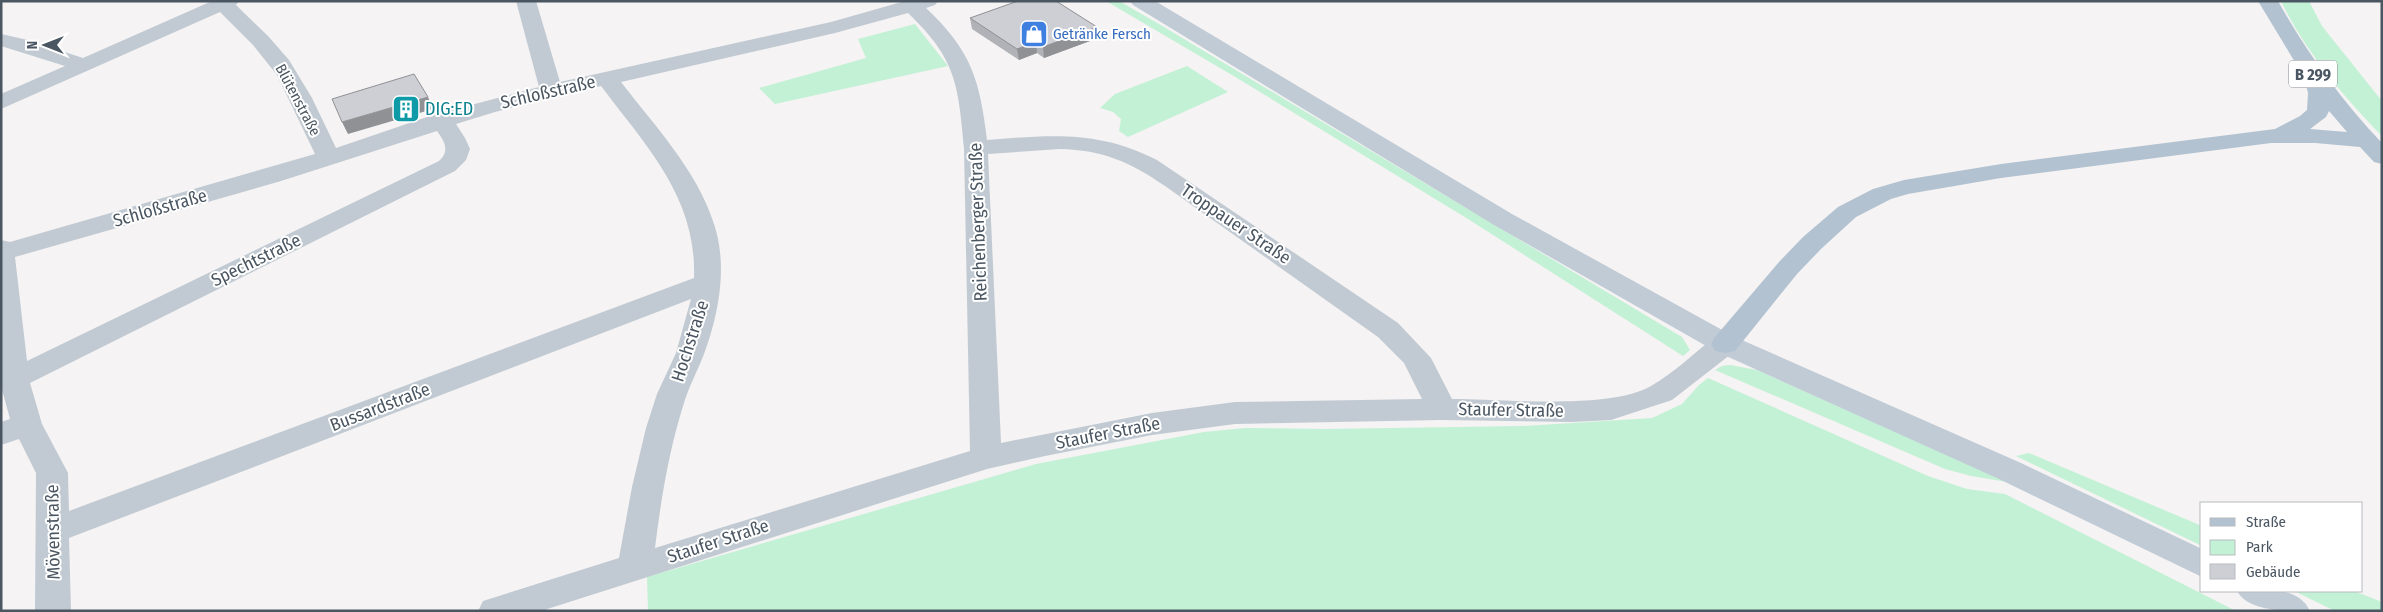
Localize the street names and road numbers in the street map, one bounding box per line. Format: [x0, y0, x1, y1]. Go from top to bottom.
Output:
street label: Blütenstraße [272, 61, 324, 139]
road number: B 299 [2289, 61, 2337, 88]
street label: Schloßstraße [499, 70, 598, 114]
street label: Reichenberger Straße [964, 142, 992, 302]
street label: Troppauer Straße [1177, 179, 1295, 269]
street label: Schloßstraße [111, 184, 210, 232]
street label: Spechtstraße [208, 229, 305, 291]
street label: Hochstraße [667, 297, 714, 384]
street label: Bussardstraße [327, 378, 433, 436]
street label: Staufer Straße [1458, 398, 1564, 422]
street label: Staufer Straße [1054, 412, 1162, 454]
street label: Mövenstraße [41, 484, 65, 580]
street label: Staufer Straße [664, 514, 772, 568]

